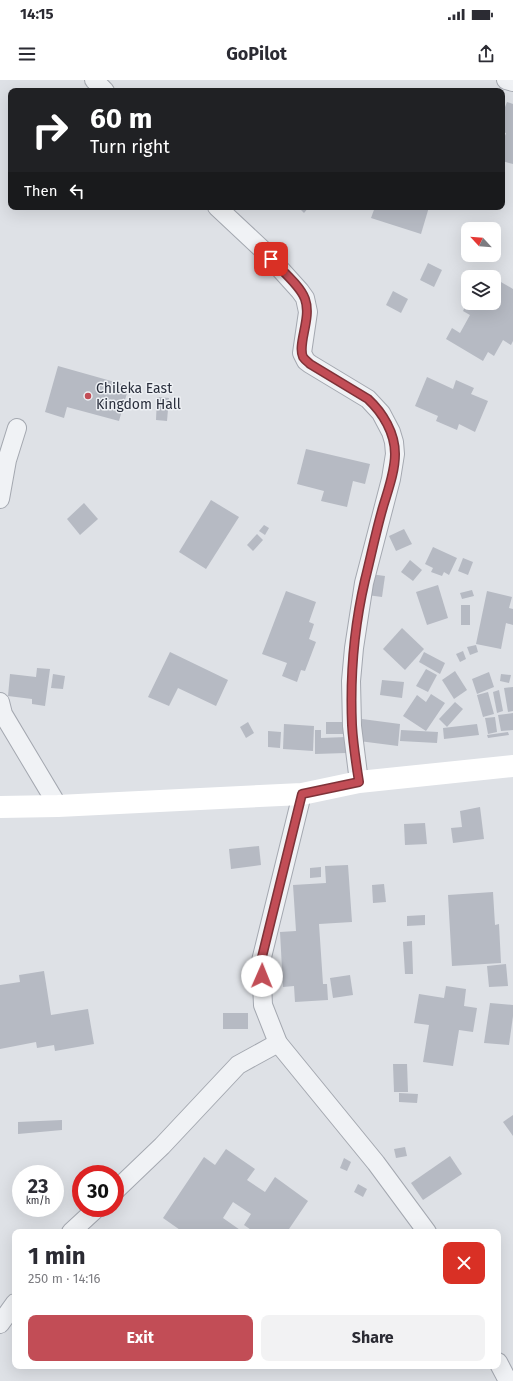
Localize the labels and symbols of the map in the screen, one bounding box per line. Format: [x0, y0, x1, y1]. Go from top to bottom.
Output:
north arrow [461, 222, 501, 262]
pin [254, 242, 288, 276]
place label: Chileka East Kingdom Hall [96, 380, 181, 413]
marker: Chileka East Kingdom Hall [83, 391, 93, 401]
position arrow [241, 955, 283, 997]
speed limit sign: 30 [72, 1165, 124, 1217]

